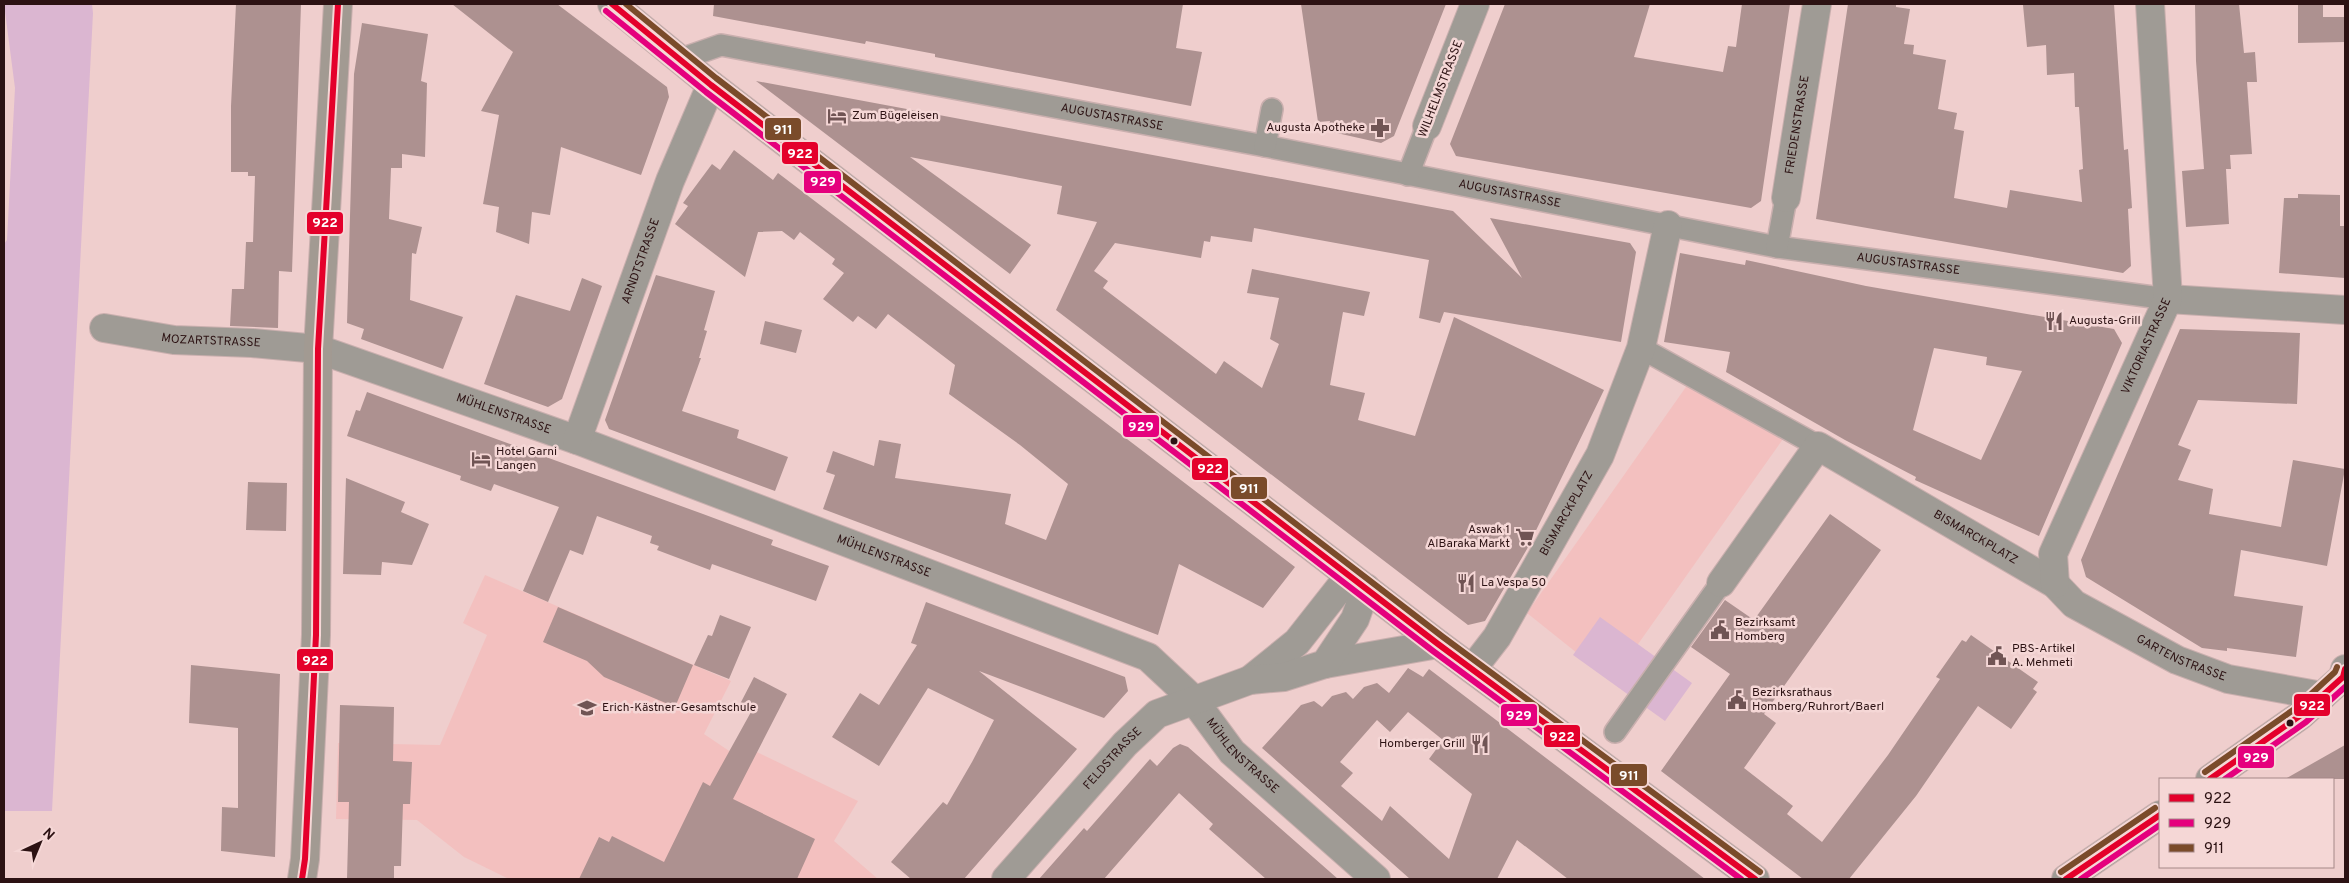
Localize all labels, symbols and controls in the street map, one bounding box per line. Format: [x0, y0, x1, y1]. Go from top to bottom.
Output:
street label: WILHELMSTRASSE [1415, 38, 1467, 140]
street label: FRIEDENSTRASSE [1782, 74, 1813, 176]
street label: AUGUSTASTRASSE [1059, 100, 1165, 135]
hotel icon: Zum Bügeleisen [826, 105, 848, 127]
place label: Zum Bügeleisen [852, 108, 939, 124]
line badge: 911 [764, 117, 802, 141]
pharmacy icon: Augusta Apotheke [1369, 117, 1391, 139]
place label: Augusta Apotheke [1266, 120, 1365, 136]
text: 911 [773, 122, 793, 139]
line badge: 922 [781, 141, 819, 165]
text: 922 [787, 146, 813, 163]
line badge: 929 [803, 170, 842, 194]
text: 929 [810, 174, 836, 191]
street label: AUGUSTASTRASSE [1457, 176, 1562, 212]
line badge: 922 [306, 211, 344, 235]
text: 922 [312, 215, 338, 232]
street label: ARNDTSTRASSE [618, 216, 664, 306]
street label: AUGUSTASTRASSE [1856, 250, 1961, 279]
street label: VIKTORIASTRASSE [2118, 295, 2175, 397]
restaurant icon: Augusta-Grill [2043, 310, 2065, 332]
place label: Augusta-Grill [2069, 313, 2141, 329]
street label: MOZARTSTRASSE [160, 330, 261, 352]
street label: MÜHLENSTRASSE [454, 390, 553, 438]
line badge: 929 [1122, 414, 1160, 438]
text: 929 [1128, 419, 1154, 436]
unlabelled marker [1169, 436, 1179, 446]
place label: Hotel Garni Langen [496, 444, 557, 474]
hotel icon: Hotel Garni Langen [470, 448, 492, 470]
line badge: 922 [1191, 457, 1229, 481]
text: 922 [1197, 461, 1223, 478]
street label: BISMARCKPLATZ [1536, 468, 1597, 559]
line badge: 911 [1230, 476, 1268, 500]
text: 911 [1239, 481, 1259, 498]
street label: BISMARCKPLATZ [1930, 507, 2021, 569]
place label: Aswak 1 AlBaraka Markt [1427, 522, 1510, 552]
supermarket icon: Aswak 1 AlBaraka Markt [1514, 526, 1536, 548]
street label: MÜHLENSTRASSE [834, 531, 933, 582]
restaurant icon: La Vespa 50 [1455, 572, 1477, 594]
place label: La Vespa 50 [1481, 575, 1546, 591]
place label: Bezirksamt Homberg [1735, 615, 1796, 645]
public building icon: Bezirksamt Homberg [1709, 619, 1731, 641]
street label: GARTENSTRASSE [2133, 631, 2228, 686]
place label: PBS-Artikel A. Mehmeti [2012, 641, 2075, 671]
public building icon: PBS-Artikel A. Mehmeti [1986, 645, 2008, 667]
line badge: 922 [296, 648, 334, 672]
text: 922 [302, 653, 328, 670]
place label: Bezirksrathaus Homberg/Ruhrort/Baerl [1752, 685, 1884, 715]
public building icon: Bezirksrathaus Homberg/Ruhrort/Baerl [1726, 689, 1748, 711]
line badge: 922 [2293, 693, 2331, 717]
school or university icon: Erich-Kästner-Gesamtschule [576, 697, 598, 719]
text: 922 [2299, 698, 2325, 715]
place label: Erich-Kästner-Gesamtschule [602, 700, 756, 716]
line badge: 929 [1500, 703, 1538, 727]
text: 929 [1506, 708, 1532, 725]
street label: MÜHLENSTRASSE [1202, 715, 1282, 798]
unlabelled marker [2285, 718, 2295, 728]
street label: FELDSTRASSE [1080, 724, 1146, 793]
line badge: 922 [1543, 724, 1581, 748]
text: 922 [1549, 729, 1575, 746]
restaurant icon: Homberger Grill [1469, 733, 1491, 755]
place label: Homberger Grill [1379, 736, 1465, 752]
line badge: 929 [2237, 745, 2275, 769]
text: 929 [2243, 750, 2269, 767]
line badge: 911 [1610, 763, 1648, 787]
text: 911 [1619, 768, 1639, 785]
legend [2159, 778, 2334, 868]
text: 922 [2204, 790, 2231, 809]
text: 929 [2204, 815, 2231, 834]
north arrow [15, 818, 65, 868]
text: N [38, 825, 58, 844]
text: 911 [2204, 840, 2224, 859]

